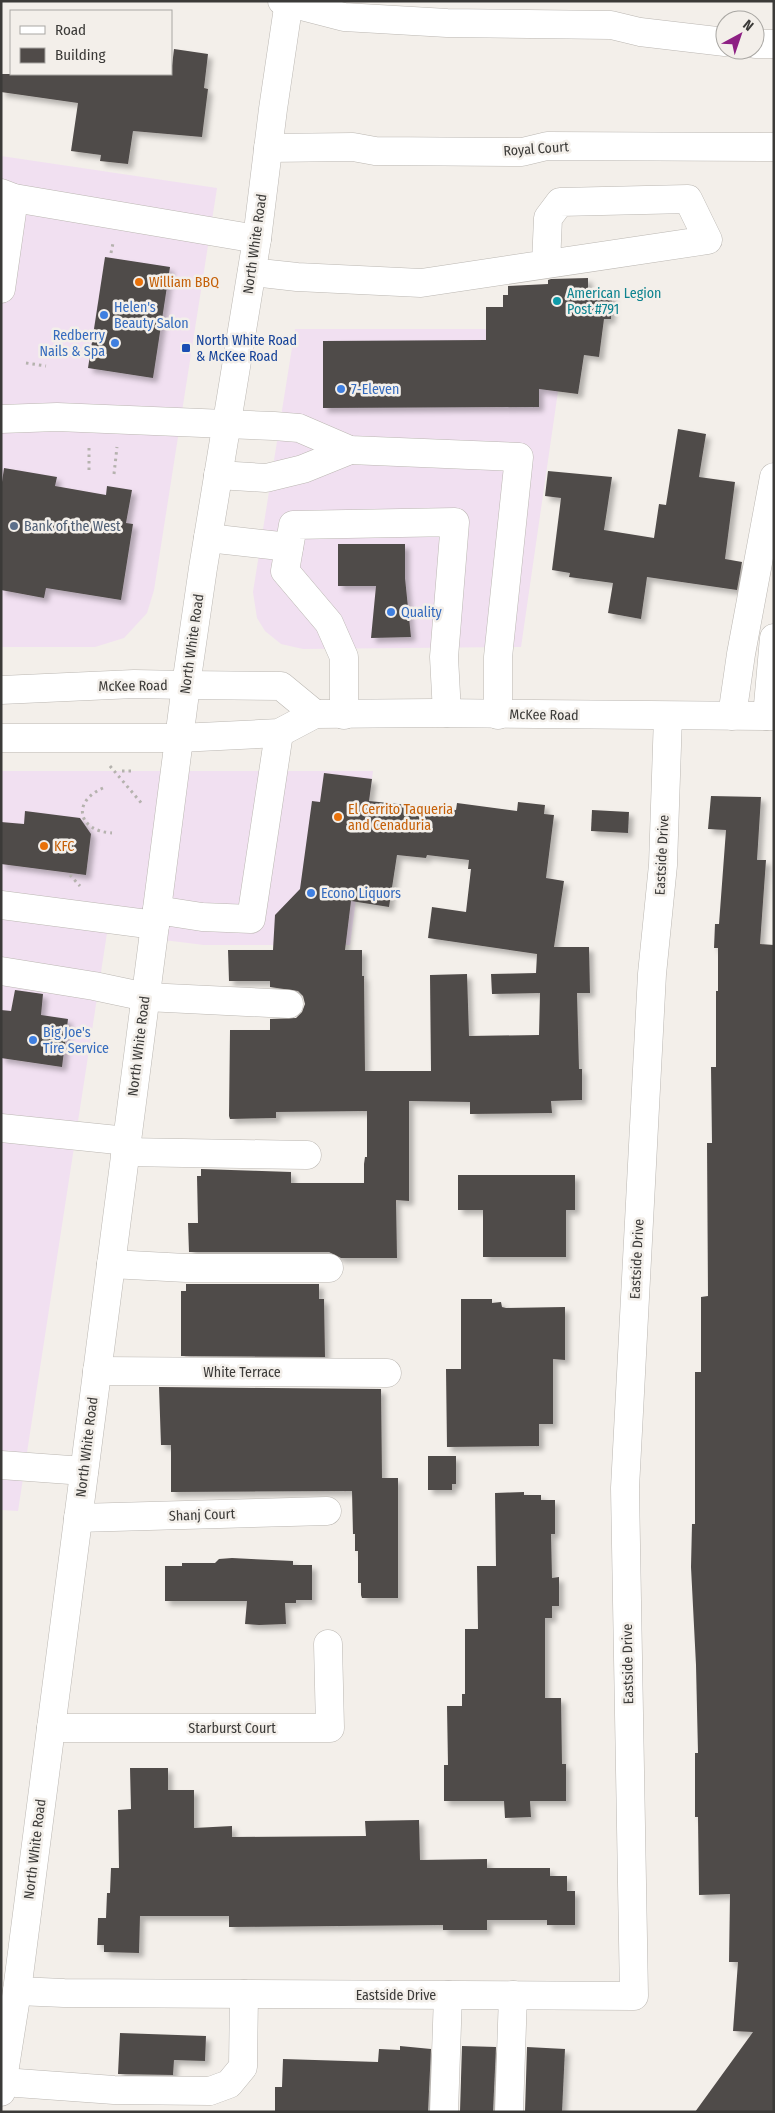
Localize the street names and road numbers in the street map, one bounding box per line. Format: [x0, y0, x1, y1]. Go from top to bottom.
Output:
street label: Royal Court [503, 138, 570, 160]
street label: North White Road [240, 193, 270, 295]
street label: North White Road [177, 593, 207, 695]
street label: McKee Road [98, 677, 168, 695]
street label: McKee Road [509, 706, 579, 724]
street label: Eastside Drive [651, 814, 673, 896]
street label: North White Road [124, 995, 154, 1097]
street label: Eastside Drive [626, 1218, 648, 1300]
street label: White Terrace [203, 1364, 281, 1381]
street label: North White Road [72, 1396, 102, 1498]
street label: Shanj Court [169, 1505, 236, 1525]
street label: Eastside Drive [619, 1623, 637, 1704]
street label: Starburst Court [188, 1720, 276, 1737]
street label: North White Road [20, 1798, 50, 1900]
street label: Eastside Drive [356, 1987, 436, 2004]

